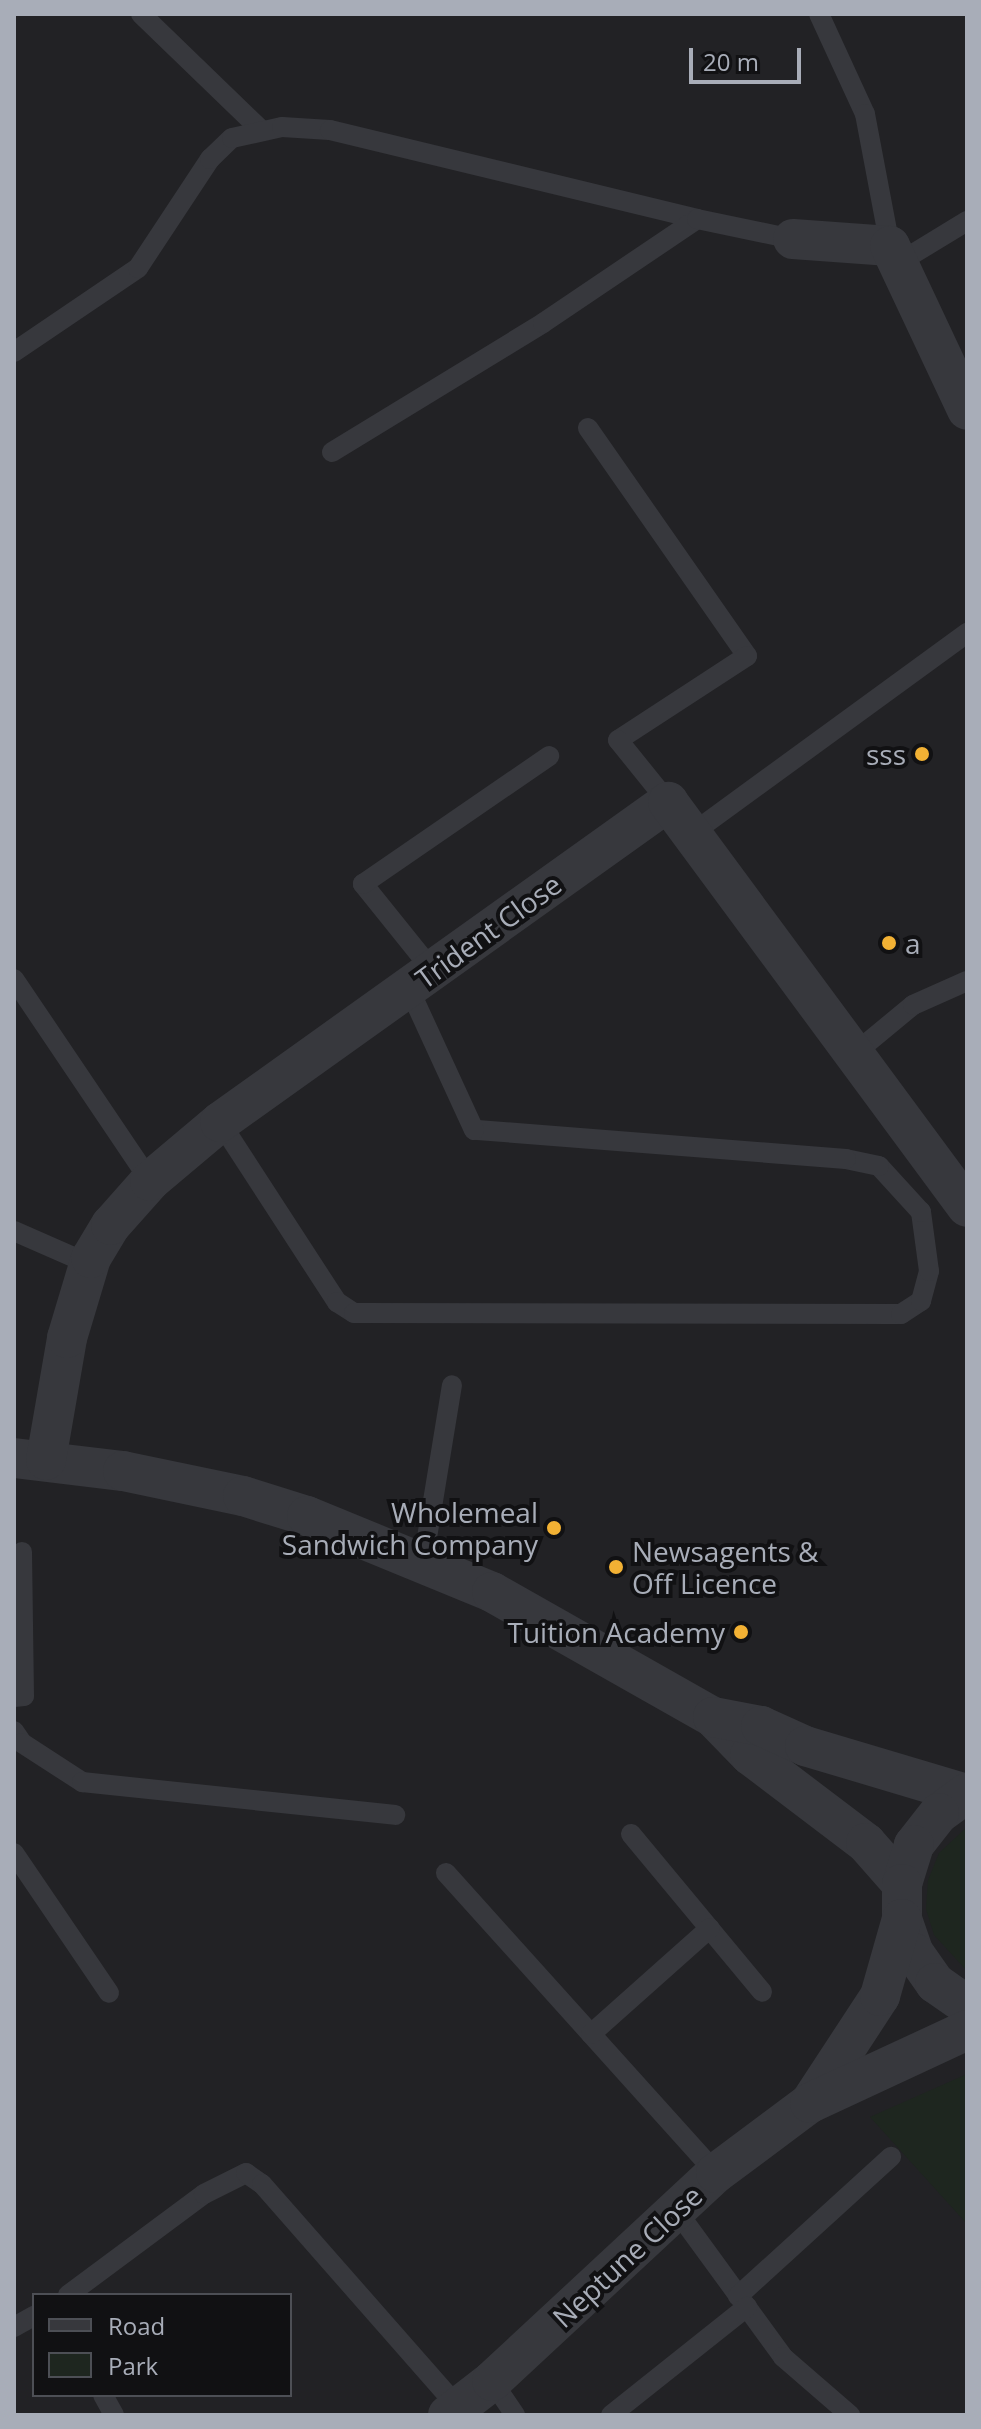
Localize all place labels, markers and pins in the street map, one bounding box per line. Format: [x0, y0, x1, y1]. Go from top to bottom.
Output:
place label: sss [866, 737, 906, 771]
marker: sss [913, 745, 931, 763]
place label: a [905, 926, 921, 960]
marker: a [880, 934, 898, 952]
place label: Wholemeal Sandwich Company [282, 1495, 538, 1561]
marker: Wholemeal Sandwich Company [545, 1519, 563, 1537]
place label: Newsagents & Off Licence [632, 1534, 818, 1600]
marker: Newsagents & Off Licence [607, 1558, 625, 1576]
place label: Tuition Academy [508, 1615, 725, 1649]
marker: Tuition Academy [732, 1623, 750, 1641]

